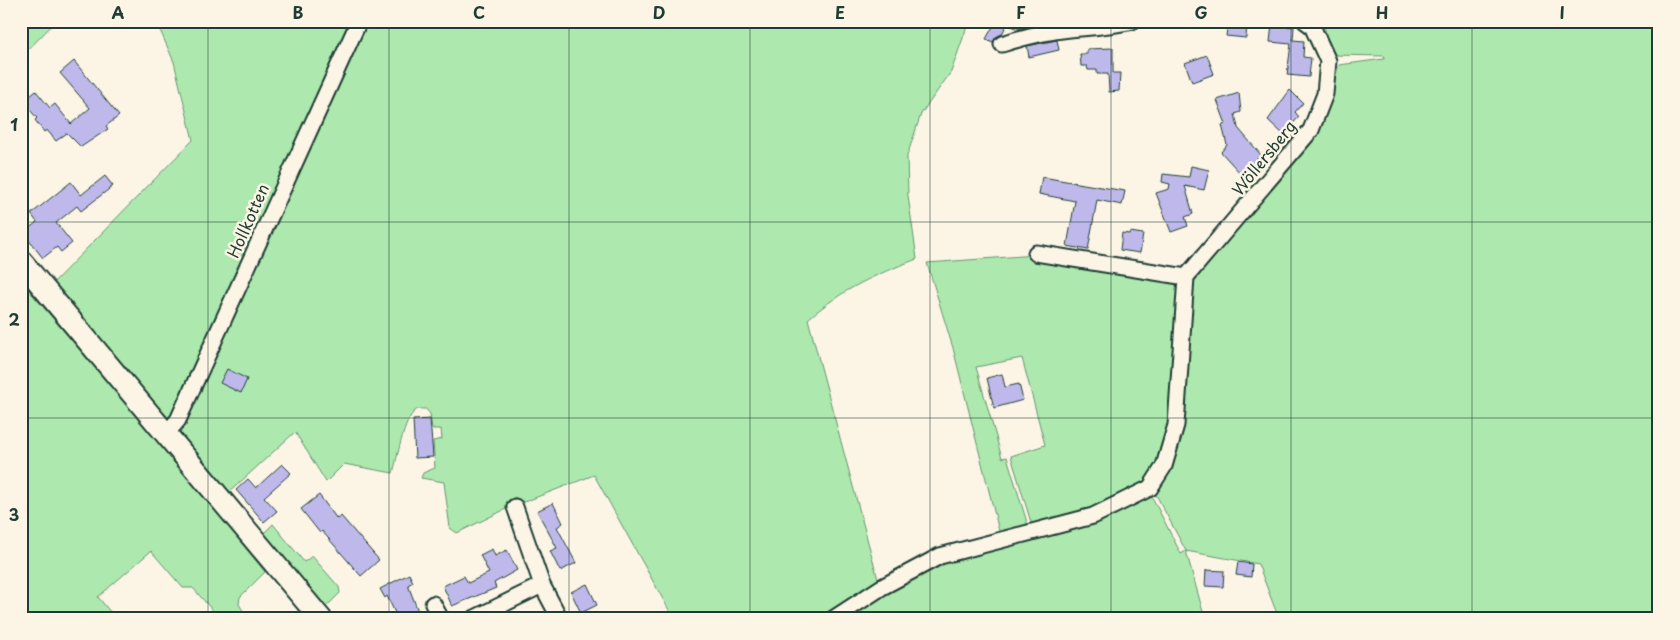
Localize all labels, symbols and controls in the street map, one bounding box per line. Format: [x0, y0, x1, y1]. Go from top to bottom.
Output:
text: A [112, 0, 125, 24]
text: B [293, 0, 304, 24]
text: C [473, 0, 485, 24]
text: D [653, 0, 665, 24]
text: E [835, 0, 845, 24]
text: F [1016, 0, 1026, 24]
text: G [1194, 0, 1208, 24]
text: H [1376, 0, 1388, 24]
text: I [1559, 0, 1565, 24]
text: 1 [10, 112, 18, 136]
street label: Wöllersberg [1225, 115, 1301, 200]
street label: Hollkotten [220, 180, 274, 262]
text: 2 [8, 307, 20, 331]
text: 3 [9, 502, 19, 526]

